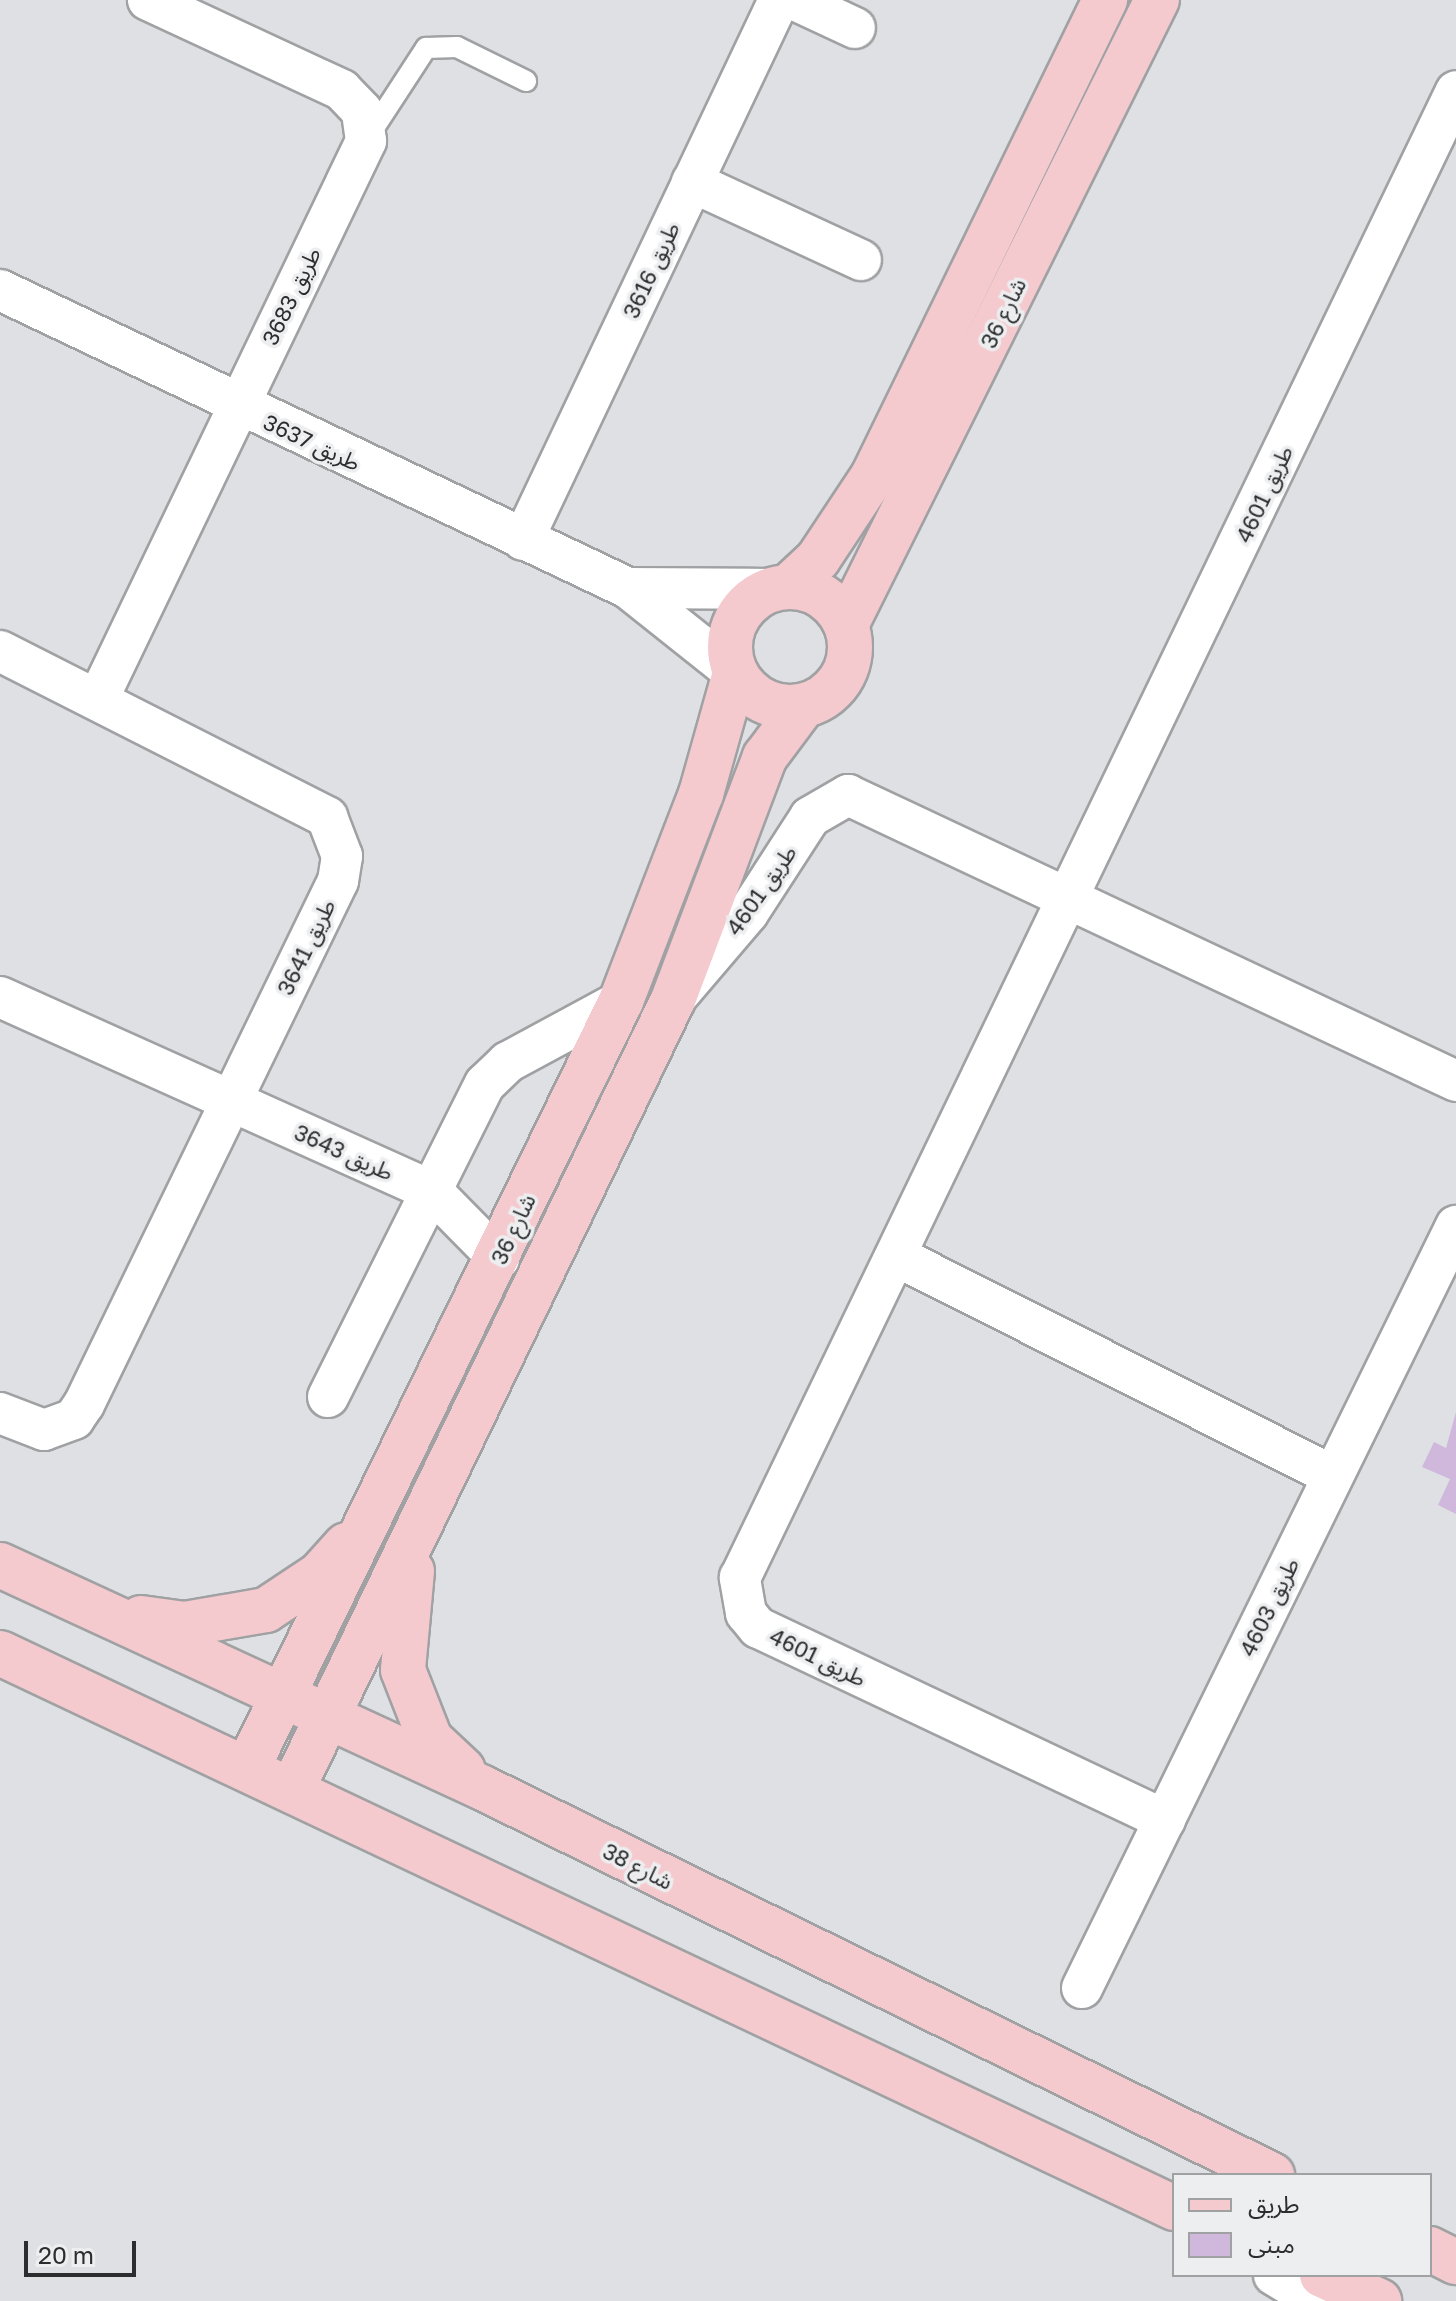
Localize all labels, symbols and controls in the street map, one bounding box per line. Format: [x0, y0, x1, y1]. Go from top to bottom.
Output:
street label: طريق 3616 [617, 218, 685, 322]
street label: طريق 3683 [256, 243, 326, 349]
street label: شارع 36 [975, 274, 1031, 352]
street label: طريق 3637 [260, 408, 364, 476]
street label: طريق 4601 [1230, 441, 1298, 547]
street label: طريق 4601 [720, 840, 802, 940]
street label: طريق 3641 [272, 895, 340, 999]
street label: طريق 3643 [291, 1119, 397, 1185]
street label: شارع 36 [485, 1190, 541, 1268]
street label: طريق 4603 [1234, 1554, 1304, 1660]
street label: طريق 4601 [766, 1622, 870, 1692]
street label: شارع 38 [599, 1837, 677, 1895]
legend [1172, 2173, 1432, 2277]
text: طريق [1248, 2189, 1300, 2218]
scale bar [28, 2225, 140, 2275]
text: مبنى [1248, 2229, 1295, 2258]
text: 20 m [38, 2240, 94, 2269]

